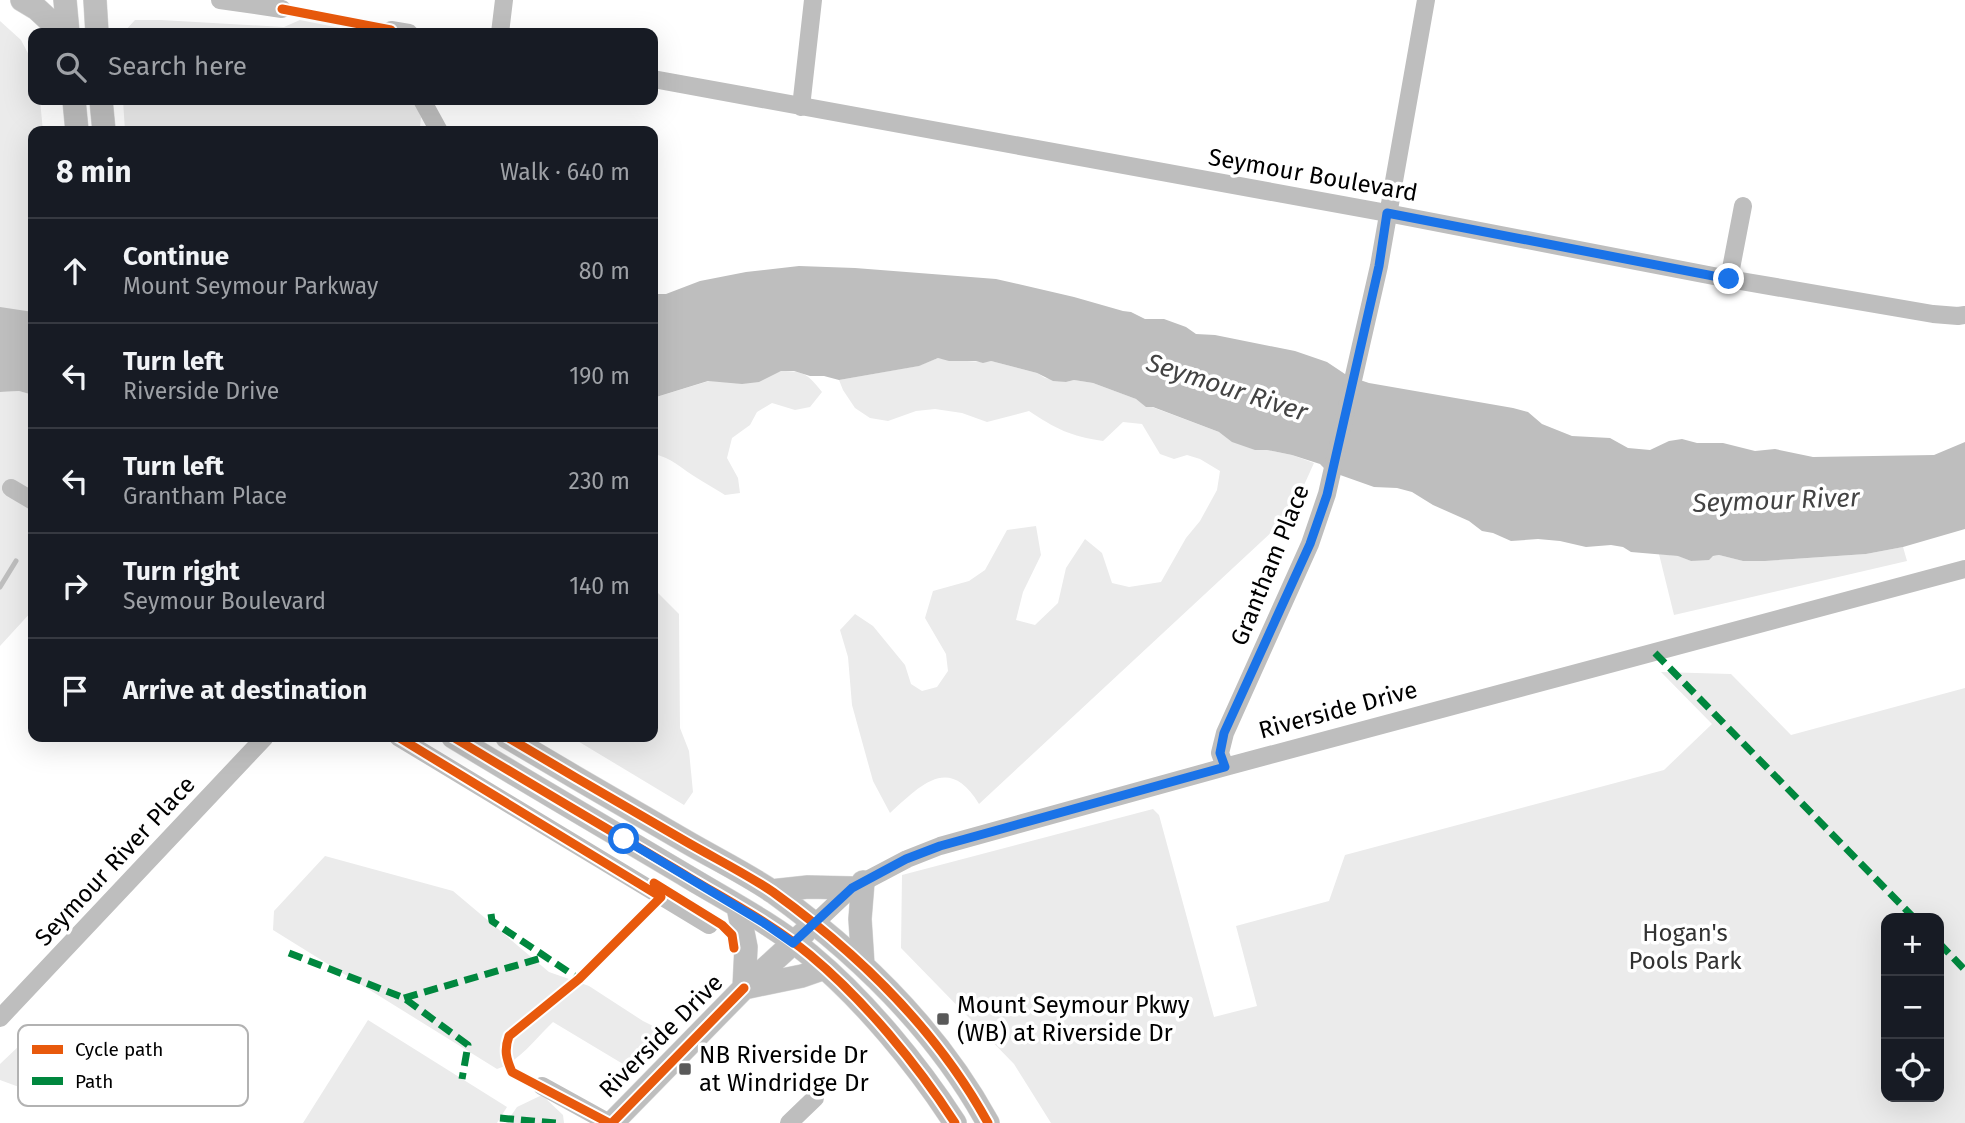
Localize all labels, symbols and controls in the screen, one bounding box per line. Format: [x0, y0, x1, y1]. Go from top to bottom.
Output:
search box [28, 28, 658, 105]
icon: search [52, 48, 90, 86]
text: Search here [108, 51, 247, 82]
street label: Seymour Boulevard [1206, 143, 1420, 207]
text: 8 min [56, 154, 132, 190]
text: Walk · 640 m [500, 158, 630, 186]
text: Continue [123, 241, 229, 272]
icon: ahead [56, 252, 94, 290]
text: 80 m [579, 257, 630, 285]
route end [1713, 263, 1744, 294]
text: Mount Seymour Parkway [123, 272, 378, 300]
text: Turn left [123, 346, 224, 377]
water label: Seymour River [1142, 347, 1312, 428]
icon: left [56, 357, 94, 395]
text: 190 m [569, 362, 630, 390]
text: Riverside Drive [123, 377, 279, 405]
text: Turn left [123, 451, 224, 482]
icon: left [56, 462, 94, 500]
text: 230 m [569, 467, 630, 495]
street label: Grantham Place [1225, 480, 1315, 650]
text: Grantham Place [123, 482, 287, 510]
water label: Seymour River [1691, 482, 1861, 519]
text: Turn right [123, 556, 240, 587]
icon: right [56, 567, 94, 605]
text: 140 m [569, 572, 630, 600]
text: Seymour Boulevard [123, 587, 326, 615]
icon: arrive [56, 672, 94, 710]
text: Arrive at destination [123, 675, 367, 706]
street label: Riverside Drive [1256, 675, 1420, 745]
street label: Seymour River Place [29, 770, 201, 952]
route start [608, 823, 639, 854]
map controls [1881, 913, 1944, 1102]
button: + [1881, 913, 1944, 976]
park label: Hogan's Pools Park [1628, 919, 1742, 975]
street label: Riverside Drive [593, 968, 729, 1104]
button: − [1881, 976, 1944, 1039]
place label: Mount Seymour Pkwy (WB) at Riverside Dr [957, 991, 1190, 1047]
marker: Mount Seymour Pkwy (WB) at Riverside Dr [935, 1011, 951, 1027]
legend [18, 1025, 248, 1106]
text: Cycle path [75, 1038, 163, 1061]
button: locate [1881, 1039, 1944, 1102]
place label: NB Riverside Dr at Windridge Dr [699, 1041, 869, 1097]
marker: NB Riverside Dr at Windridge Dr [677, 1061, 693, 1077]
text: Path [75, 1070, 113, 1093]

